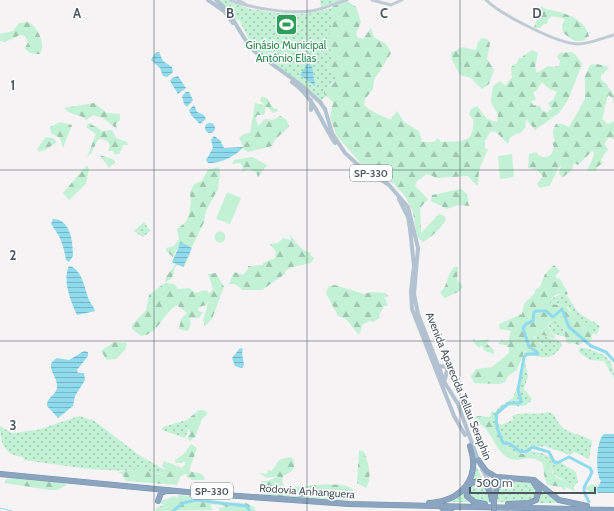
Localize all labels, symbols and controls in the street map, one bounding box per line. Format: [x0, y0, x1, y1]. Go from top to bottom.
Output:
text: A [73, 5, 82, 21]
text: B [226, 5, 234, 21]
text: C [380, 5, 388, 21]
text: D [532, 5, 542, 21]
sports icon: Ginásio Municipal Antônio Elias [273, 12, 299, 38]
place label: Ginásio Municipal Antônio Elias [246, 38, 327, 65]
text: 1 [11, 77, 15, 93]
road number: SP-330 [350, 165, 392, 181]
text: 2 [10, 247, 17, 263]
street label: Avenida Aparecida Tellau Seraphin [423, 310, 495, 462]
text: 3 [9, 417, 17, 433]
scale bar [470, 469, 595, 495]
text: 500 m [476, 475, 512, 490]
street label: Rodovia Anhanguera [259, 481, 356, 501]
road number: SP-330 [191, 483, 233, 499]

